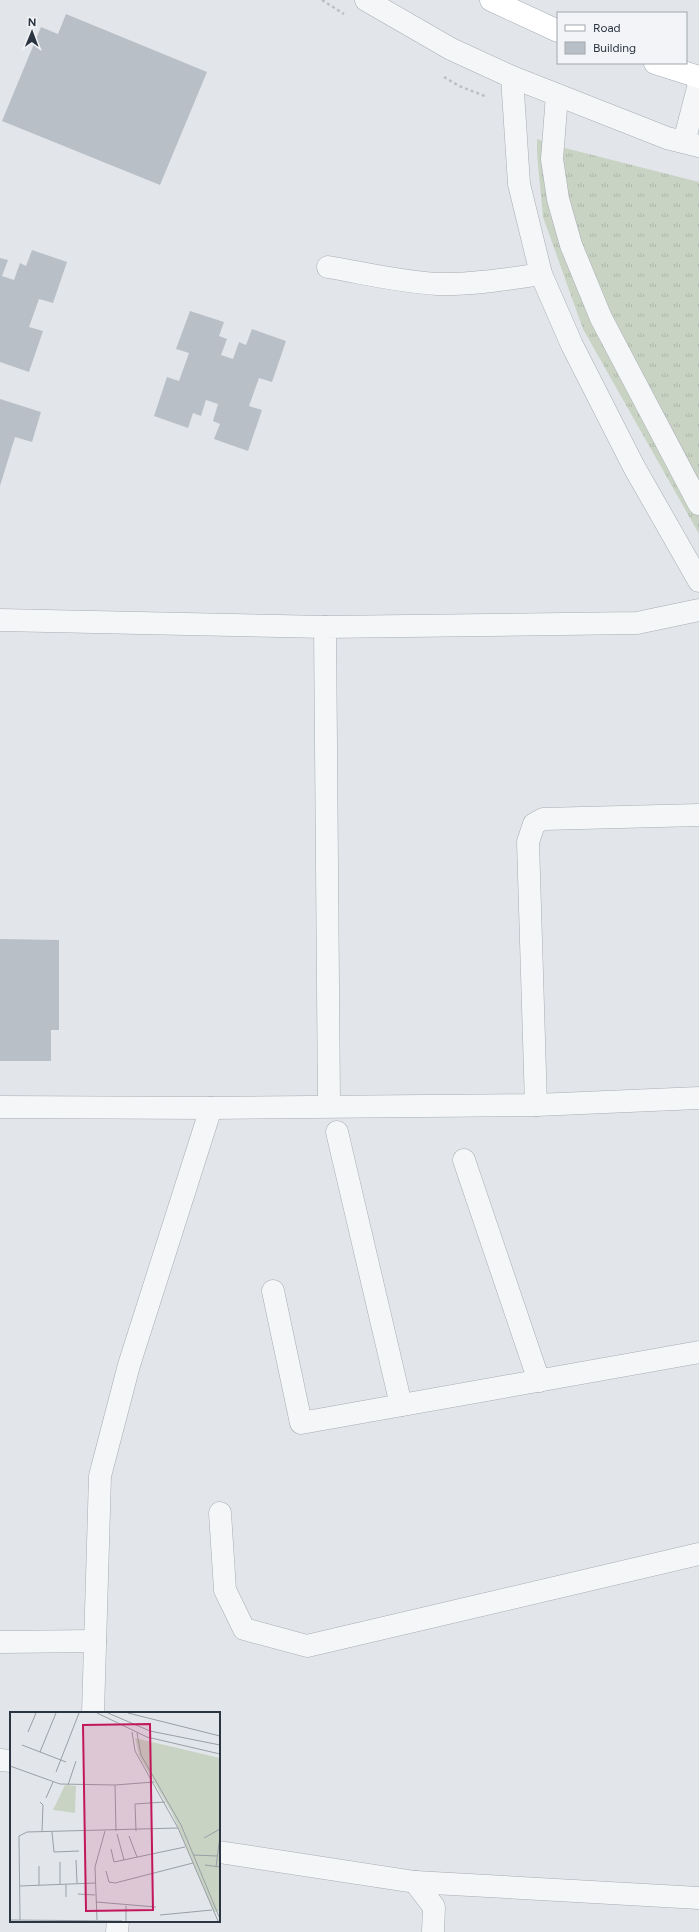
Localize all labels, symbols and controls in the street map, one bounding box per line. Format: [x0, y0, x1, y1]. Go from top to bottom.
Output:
north arrow [12, 12, 52, 52]
legend [557, 12, 687, 64]
text: N [28, 16, 37, 29]
text: Road [593, 21, 621, 35]
text: Building [593, 41, 636, 55]
inset map [10, 1712, 220, 1922]

